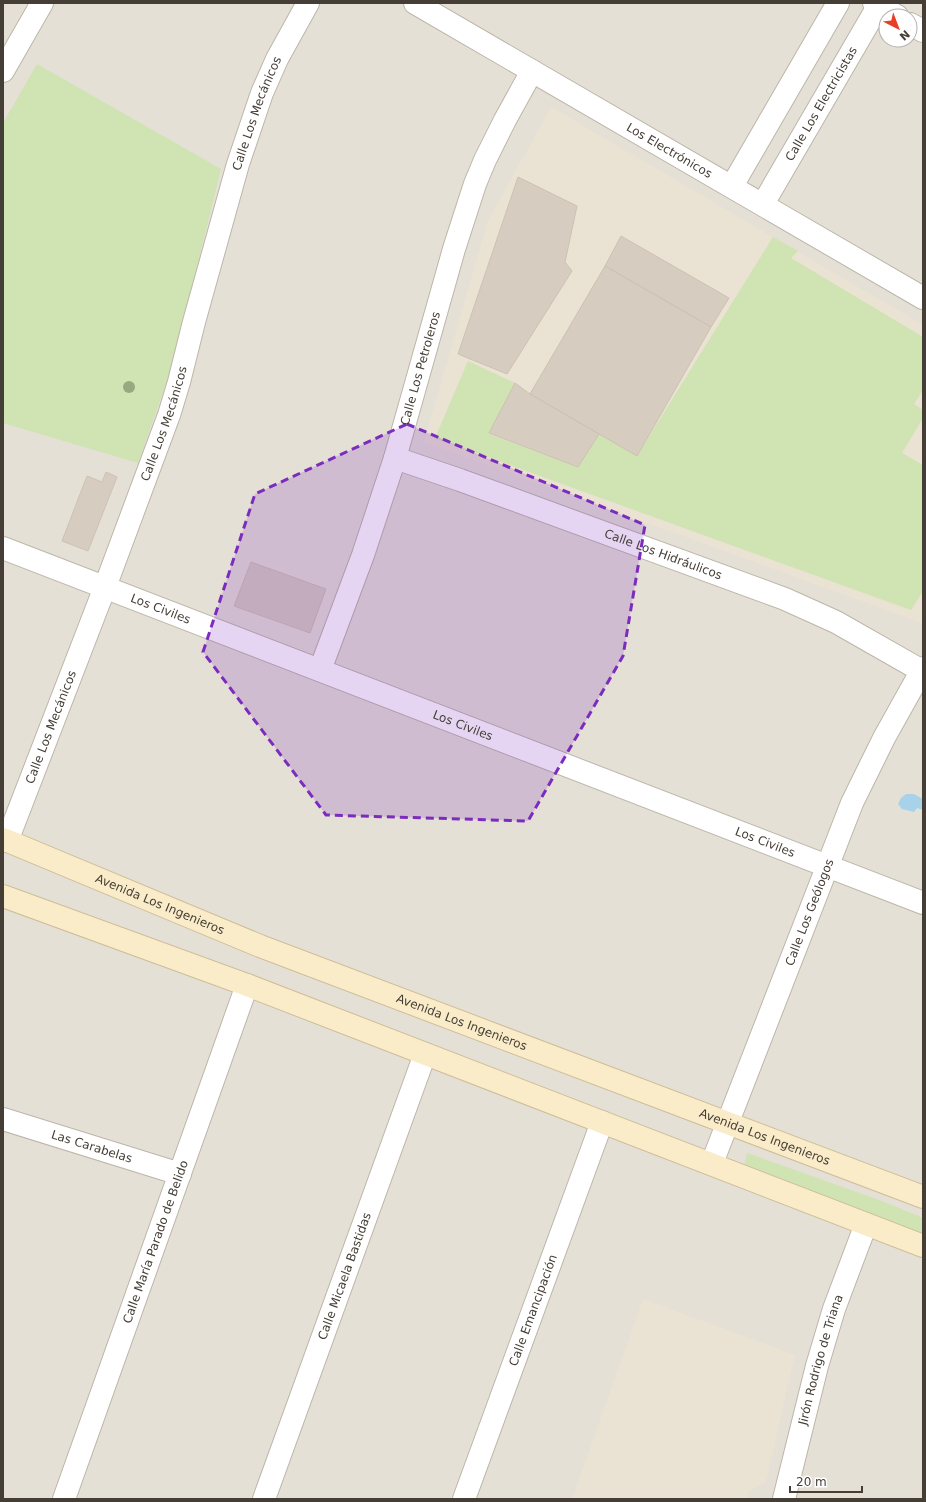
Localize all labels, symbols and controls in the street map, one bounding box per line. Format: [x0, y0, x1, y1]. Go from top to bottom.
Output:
north arrow [878, 8, 918, 48]
text: N [897, 27, 912, 43]
street label: Calle Los Electricistas [783, 44, 860, 163]
street label: Calle Los Mecánicos [230, 54, 284, 172]
street label: Los Electrónicos [624, 120, 715, 181]
street label: Calle Los Petroleros [398, 310, 443, 427]
street label: Calle Los Mecánicos [138, 365, 190, 483]
street label: Calle Los Hidráulicos [602, 526, 724, 582]
street label: Los Civiles [129, 591, 193, 627]
street label: Calle Los Mecánicos [23, 668, 79, 786]
street label: Los Civiles [431, 708, 495, 743]
street label: Los Civiles [733, 824, 797, 860]
street label: Calle Los Geólogos [782, 857, 837, 968]
street label: Avenida Los Ingenieros [93, 871, 227, 937]
street label: Avenida Los Ingenieros [394, 991, 529, 1053]
street label: Avenida Los Ingenieros [697, 1106, 832, 1168]
street label: Las Carabelas [50, 1127, 134, 1166]
street label: Calle María Parado de Belido [120, 1158, 191, 1325]
street label: Calle Micaela Bastidas [315, 1211, 374, 1342]
street label: Calle Emancipación [506, 1253, 560, 1368]
street label: Jirón Rodrigo de Triana [795, 1292, 846, 1428]
scale bar [790, 1468, 862, 1494]
text: 20 m [796, 1475, 827, 1489]

